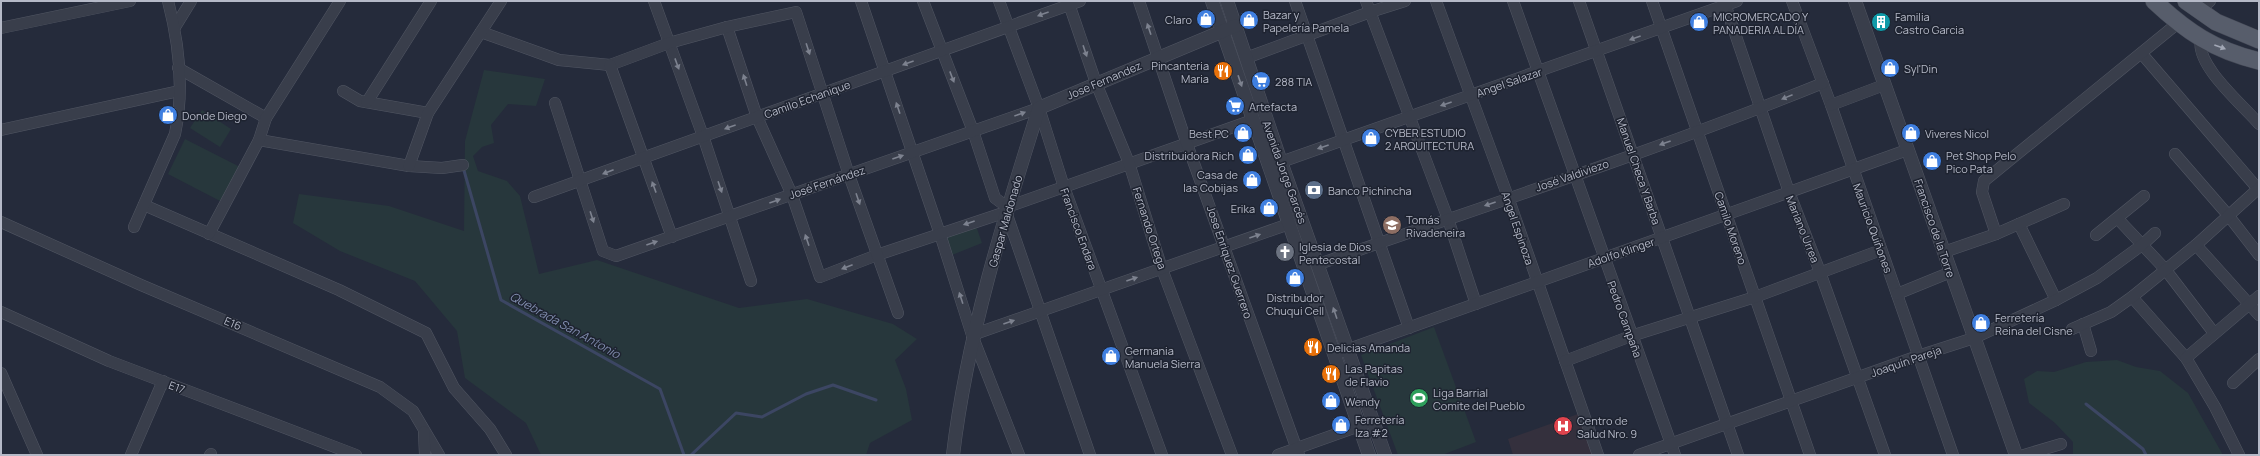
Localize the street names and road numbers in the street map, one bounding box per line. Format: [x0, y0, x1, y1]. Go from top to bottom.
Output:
street label: Jose Fernandez [1064, 57, 1144, 102]
street label: Angel Salazar [1474, 64, 1544, 100]
street label: Camilo Echanique [762, 76, 853, 122]
street label: Manuel Checa Y Barba [1614, 116, 1664, 226]
street label: Avenida Jorge Garcés [1259, 118, 1311, 226]
street label: José Valdiviezo [1533, 155, 1611, 195]
street label: José Fernández [787, 162, 867, 202]
street label: Gaspar Maldonado [985, 173, 1025, 269]
street label: Francisco de la Torre [1911, 177, 1959, 280]
street label: Mauricio Quiñones [1850, 181, 1896, 275]
street label: Fernando Ortega [1130, 185, 1170, 271]
street label: Francisco Endara [1057, 186, 1101, 272]
street label: Angel Espinoza [1498, 189, 1538, 267]
street label: Camilo Moreno [1712, 190, 1751, 267]
street label: Mariano Urrea [1783, 193, 1823, 265]
street label: Jose Enriquez Guerrero [1204, 204, 1256, 321]
street label: Adolfo Klinger [1585, 233, 1657, 270]
street label: Pedro Campaña [1604, 279, 1646, 359]
street label: E16 [222, 313, 244, 333]
street label: Joaquín Pareja [1869, 342, 1943, 380]
street label: E17 [167, 377, 187, 397]

